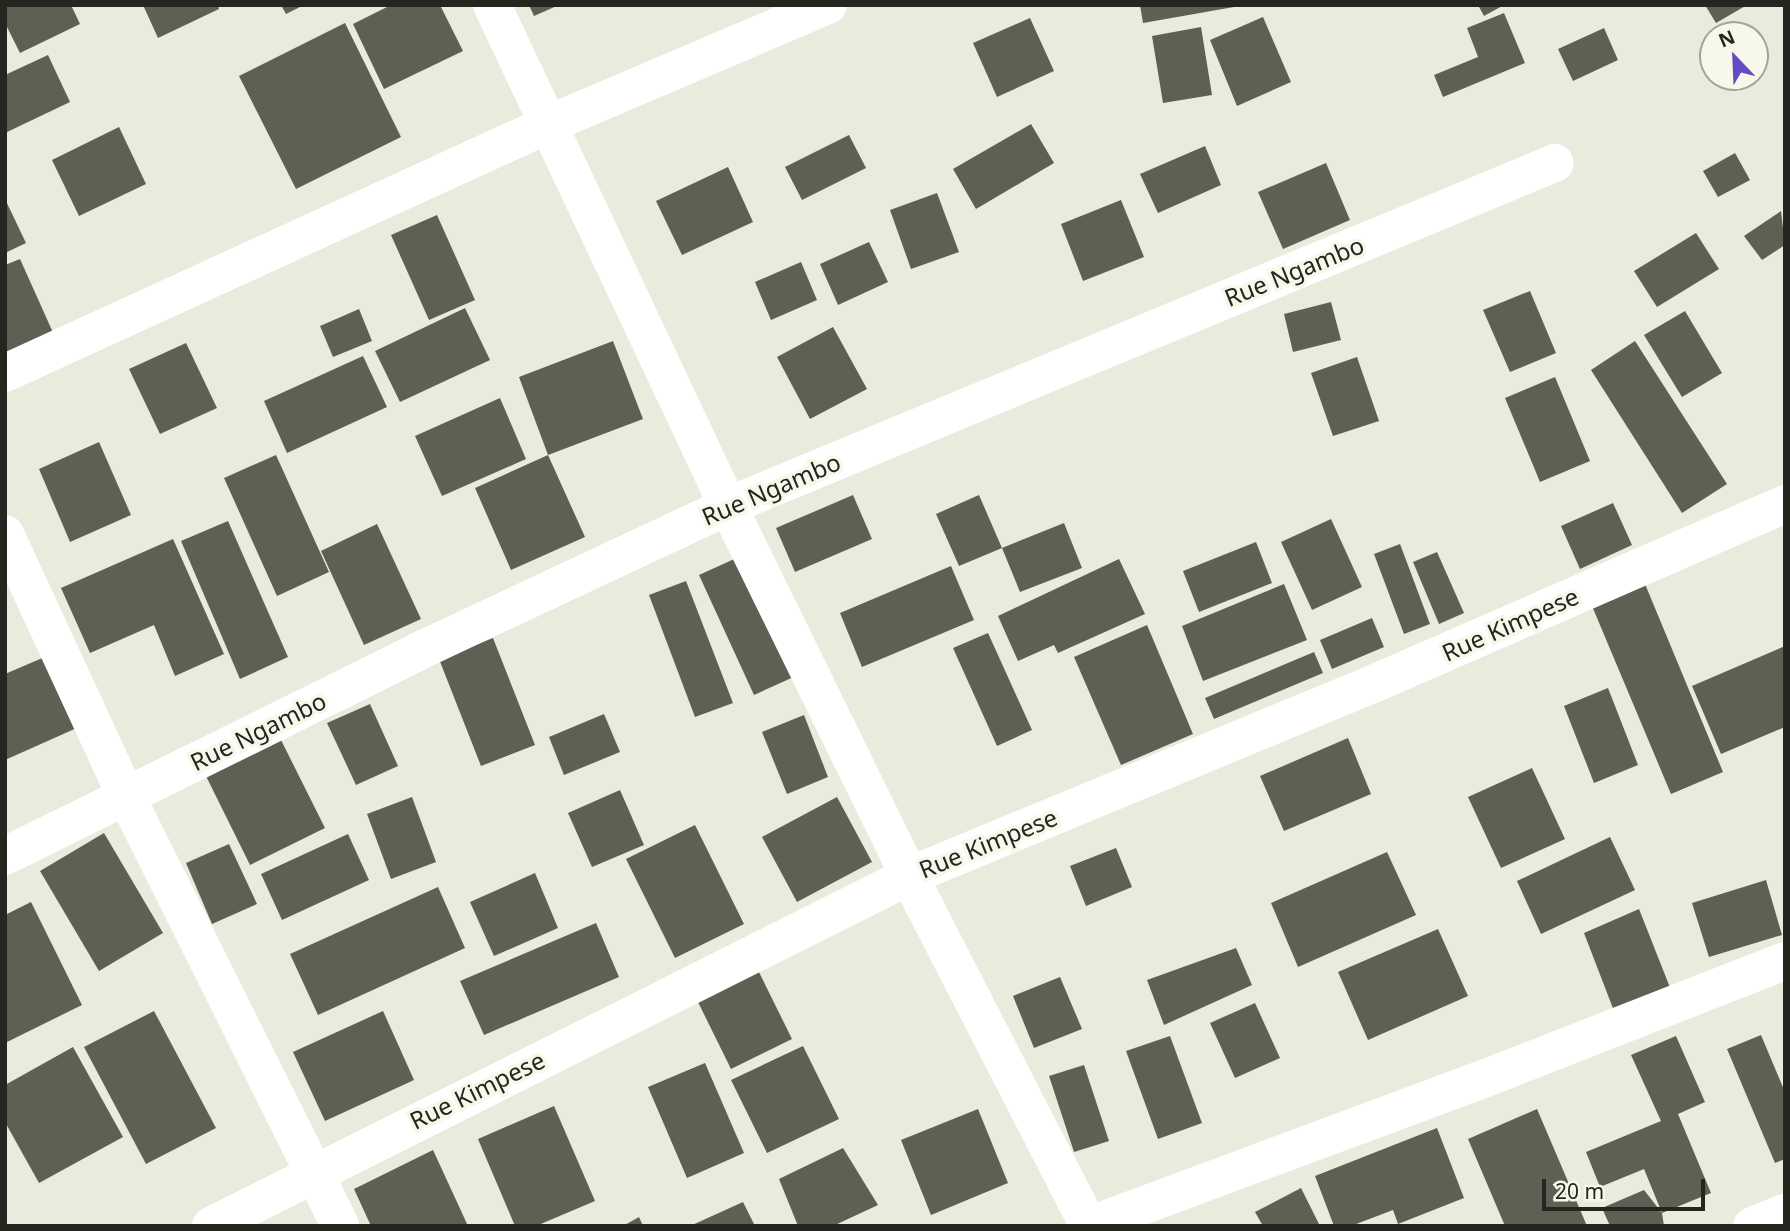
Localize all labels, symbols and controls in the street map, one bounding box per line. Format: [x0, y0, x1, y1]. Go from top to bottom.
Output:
north arrow [1699, 21, 1769, 91]
text: N [1714, 24, 1739, 53]
street label: Rue Ngambo [1220, 230, 1368, 312]
street label: Rue Ngambo [697, 447, 845, 531]
street label: Rue Kimpese [1437, 581, 1583, 667]
street label: Rue Ngambo [185, 686, 331, 776]
street label: Rue Kimpese [915, 802, 1061, 884]
street label: Rue Kimpese [405, 1045, 549, 1135]
scale bar [1545, 1164, 1708, 1208]
text: 20 m [1555, 1177, 1604, 1205]

